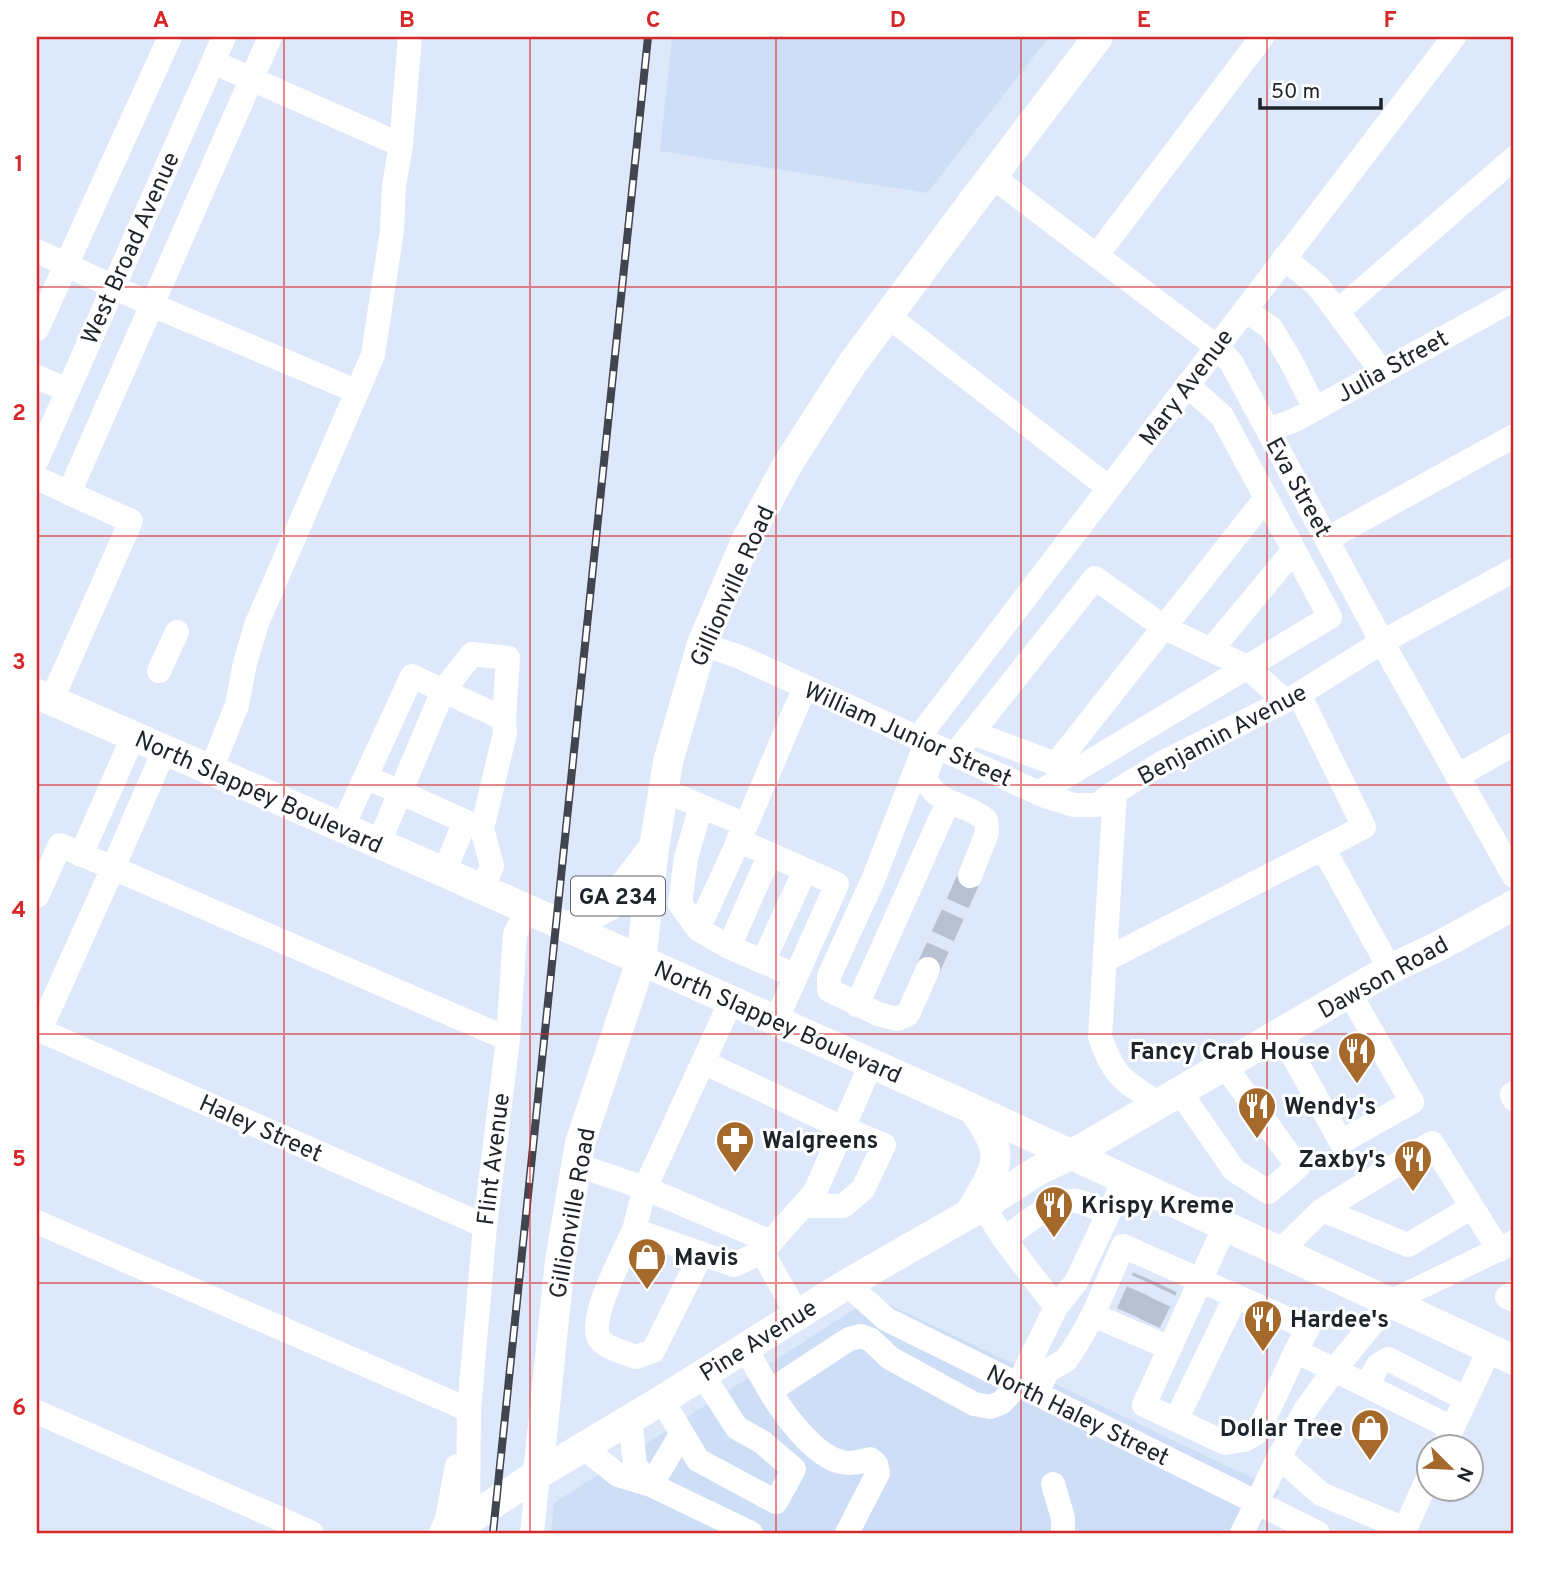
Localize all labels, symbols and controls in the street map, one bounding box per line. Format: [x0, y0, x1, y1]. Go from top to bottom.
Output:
text: A [153, 7, 169, 36]
text: B [399, 7, 415, 36]
text: C [646, 7, 660, 36]
text: D [890, 7, 906, 36]
text: E [1137, 7, 1151, 36]
text: F [1383, 7, 1397, 36]
scale bar [1260, 66, 1381, 110]
text: 50 m [1271, 79, 1320, 106]
street label: West Broad Avenue [76, 148, 188, 350]
text: 1 [14, 151, 24, 180]
street label: Mary Avenue [1134, 324, 1241, 453]
street label: Julia Street [1332, 325, 1454, 411]
text: 2 [12, 400, 26, 429]
street label: Eva Street [1258, 433, 1337, 543]
street label: Gillionville Road [685, 502, 783, 672]
text: 3 [12, 649, 26, 678]
street label: William Junior Street [799, 676, 1016, 795]
street label: Benjamin Avenue [1133, 679, 1313, 793]
street label: North Slappey Boulevard [130, 726, 387, 862]
road number: GA 234 [571, 876, 665, 916]
text: 4 [12, 897, 26, 926]
street label: Dawson Road [1314, 931, 1454, 1027]
street label: North Slappey Boulevard [649, 956, 906, 1092]
restaurant icon: Fancy Crab House [1336, 1030, 1378, 1085]
place label: Fancy Crab House [1130, 1038, 1330, 1068]
restaurant icon: Wendy's [1236, 1085, 1278, 1140]
street label: Haley Street [194, 1089, 327, 1170]
street label: Flint Avenue [472, 1091, 518, 1227]
place label: Wendy's [1284, 1093, 1376, 1123]
pharmacy icon: Walgreens [714, 1119, 756, 1174]
street label: Gillionville Road [544, 1126, 604, 1301]
place label: Walgreens [762, 1127, 878, 1157]
restaurant icon: Zaxby's [1392, 1138, 1434, 1193]
text: 5 [12, 1146, 26, 1175]
place label: Zaxby's [1298, 1146, 1386, 1176]
restaurant icon: Krispy Kreme [1033, 1184, 1075, 1239]
place label: Krispy Kreme [1081, 1192, 1234, 1222]
shop icon: Mavis [626, 1236, 668, 1291]
place label: Mavis [674, 1244, 739, 1274]
street label: Pine Avenue [695, 1294, 823, 1390]
restaurant icon: Hardee's [1242, 1298, 1284, 1353]
place label: Hardee's [1290, 1306, 1389, 1336]
street label: North Haley Street [981, 1360, 1173, 1474]
text: 6 [12, 1395, 26, 1424]
shop icon: Dollar Tree [1349, 1407, 1391, 1462]
place label: Dollar Tree [1220, 1415, 1343, 1445]
north arrow [1414, 1434, 1484, 1504]
text: N [1450, 1463, 1477, 1485]

